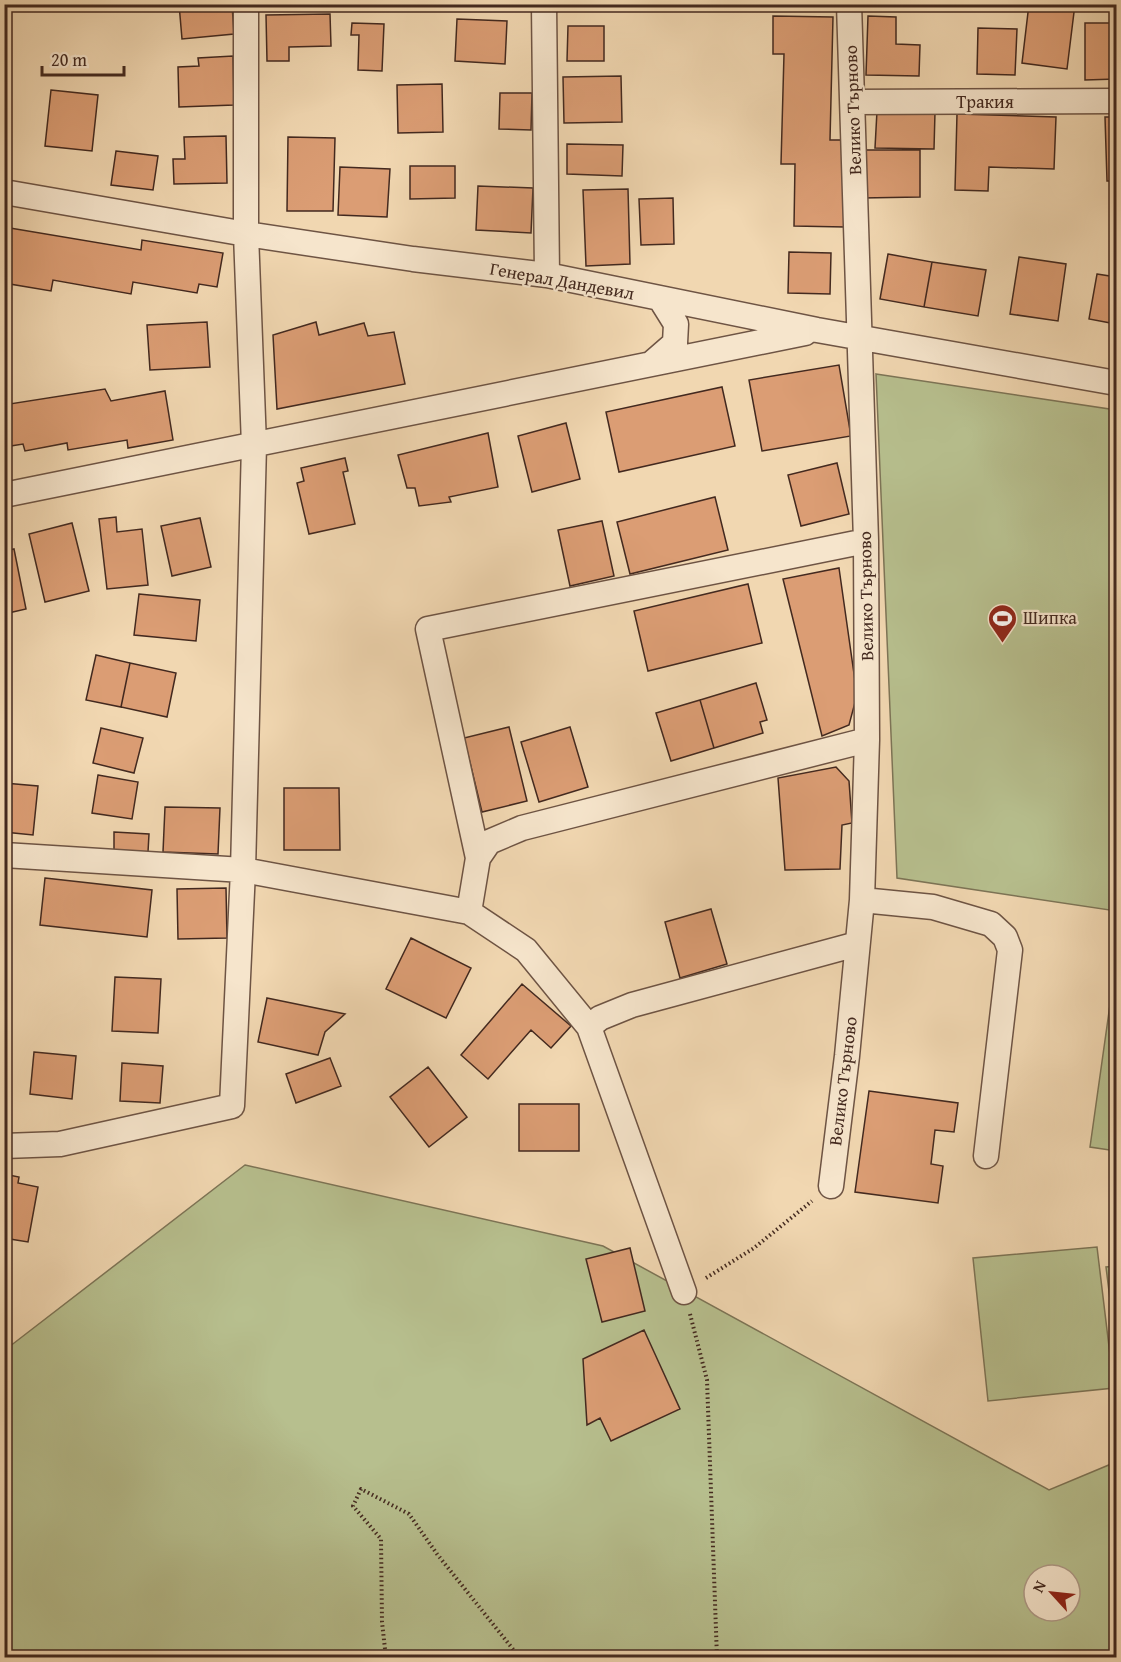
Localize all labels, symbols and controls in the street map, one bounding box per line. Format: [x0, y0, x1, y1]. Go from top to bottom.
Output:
scale bar [42, 39, 124, 77]
street label: Велико Търново [837, 45, 868, 175]
text: 20 m [51, 46, 87, 73]
street label: Тракия [956, 88, 1014, 115]
street label: Генерал Дандевил [488, 255, 637, 307]
street label: Велико Търново [851, 531, 880, 661]
sports icon: Шипка [986, 602, 1018, 644]
place label: Шипка [1023, 604, 1077, 631]
street label: Велико Търново [821, 1015, 864, 1147]
north arrow [1022, 1563, 1082, 1623]
text: N [1026, 1576, 1052, 1596]

